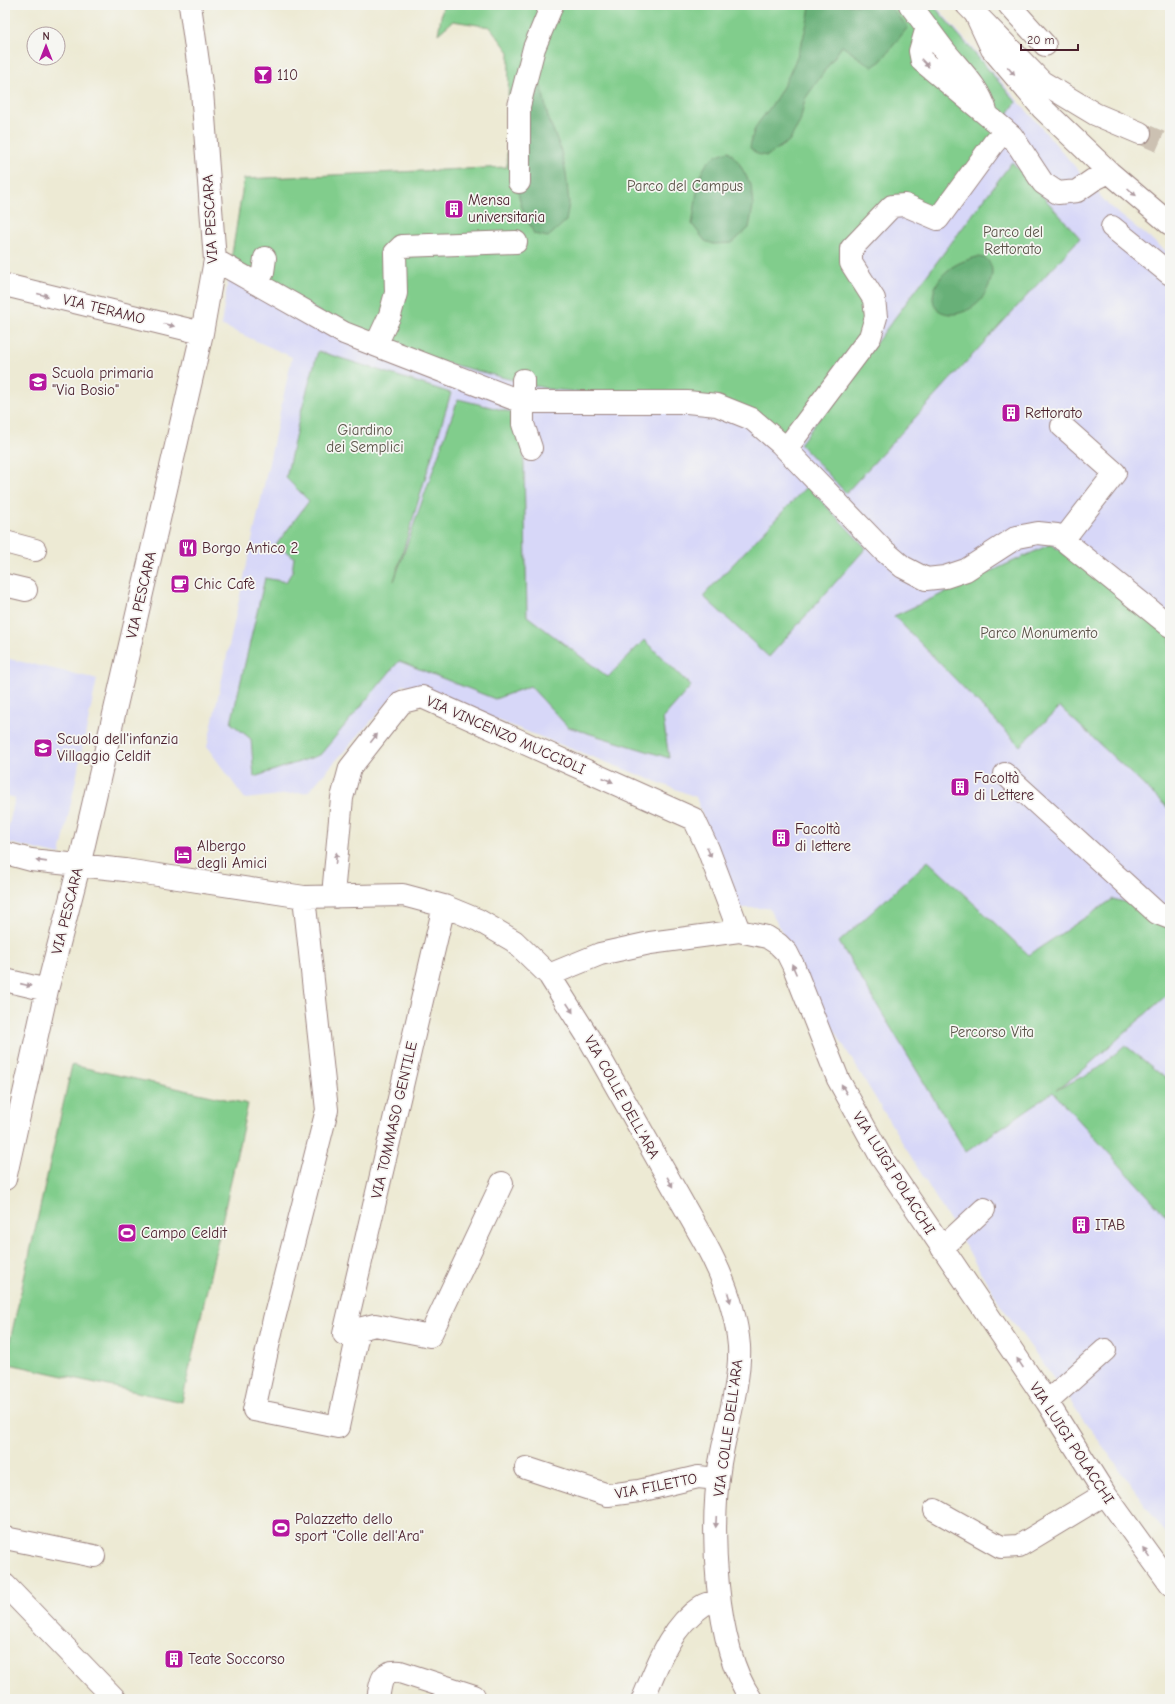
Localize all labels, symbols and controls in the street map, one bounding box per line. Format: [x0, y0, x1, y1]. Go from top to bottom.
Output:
north arrow [26, 26, 66, 66]
scale bar [1021, 26, 1078, 52]
text: N [42, 30, 50, 43]
text: 20 m [1027, 33, 1055, 47]
one-way arrow [920, 58, 930, 68]
bar icon: 110 [252, 64, 274, 86]
place label: 110 [277, 66, 298, 84]
one-way arrow [1006, 66, 1015, 76]
street label: VIA PESCARA [199, 174, 221, 264]
park label: Parco del Campus [627, 177, 743, 195]
one-way arrow [1127, 187, 1137, 197]
place label: Mensa universitaria [468, 191, 545, 226]
building icon: Mensa universitaria [443, 198, 465, 220]
park label: Parco del Rettorato [983, 223, 1043, 258]
street label: VIA TERAMO [61, 290, 147, 328]
one-way arrow [37, 292, 49, 298]
one-way arrow [164, 322, 176, 328]
place label: Scuola primaria "Via Bosio" [52, 364, 154, 399]
school or university icon: Scuola primaria "Via Bosio" [27, 371, 49, 393]
building icon: Rettorato [1000, 402, 1022, 424]
place label: Rettorato [1025, 404, 1083, 422]
park label: Giardino dei Semplici [326, 421, 404, 456]
restaurant icon: Borgo Antico 2 [177, 537, 199, 559]
place label: Borgo Antico 2 [202, 539, 298, 557]
street label: VIA PESCARA [122, 549, 160, 640]
cafe icon: Chic Cafè [169, 573, 191, 595]
place label: Chic Cafè [194, 575, 256, 593]
park label: Parco Monumento [980, 624, 1098, 642]
street label: VIA VINCENZO MUCCIOLI [424, 692, 588, 778]
place label: Scuola dell'infanzia Villaggio Celdit [57, 730, 178, 765]
one-way arrow [370, 732, 378, 743]
school or university icon: Scuola dell'infanzia Villaggio Celdit [32, 737, 54, 759]
place label: Facoltà di Lettere [974, 769, 1034, 804]
building icon: Facoltà di Lettere [949, 776, 971, 798]
one-way arrow [603, 778, 615, 784]
place label: Facoltà di lettere [795, 820, 851, 855]
building icon: Facoltà di lettere [770, 827, 792, 849]
place label: Albergo degli Amici [197, 837, 267, 872]
hotel icon: Albergo degli Amici [172, 844, 194, 866]
one-way arrow [706, 846, 712, 857]
one-way arrow [333, 852, 340, 864]
one-way arrow [35, 858, 48, 864]
street label: VIA PESCARA [48, 865, 87, 956]
one-way arrow [791, 963, 797, 975]
one-way arrow [20, 982, 32, 988]
one-way arrow [566, 1003, 574, 1013]
park label: Percorso Vita [950, 1023, 1034, 1041]
street label: VIA COLLE DELL'ARA [581, 1032, 664, 1162]
street label: VIA TOMMASO GENTILE [367, 1040, 421, 1200]
one-way arrow [840, 1084, 847, 1095]
street label: VIA LUIGI POLACCHI [849, 1108, 939, 1238]
one-way arrow [666, 1176, 673, 1188]
building icon: ITAB [1070, 1214, 1092, 1236]
place label: ITAB [1095, 1216, 1125, 1234]
sports icon: Campo Celdit [116, 1222, 138, 1244]
place label: Campo Celdit [141, 1224, 228, 1242]
one-way arrow [726, 1291, 732, 1303]
street label: VIA COLLE DELL'ARA [709, 1358, 747, 1498]
one-way arrow [1016, 1358, 1024, 1368]
street label: VIA LUIGI POLACCHI [1026, 1379, 1118, 1507]
street label: VIA FILETTO [613, 1469, 699, 1503]
place label: Palazzetto dello sport "Colle dell'Ara" [295, 1510, 424, 1545]
one-way arrow [712, 1516, 719, 1528]
sports icon: Palazzetto dello sport "Colle dell'Ara" [270, 1517, 292, 1539]
one-way arrow [1143, 1548, 1151, 1558]
building icon: Teate Soccorso [163, 1648, 185, 1670]
place label: Teate Soccorso [188, 1650, 285, 1668]

